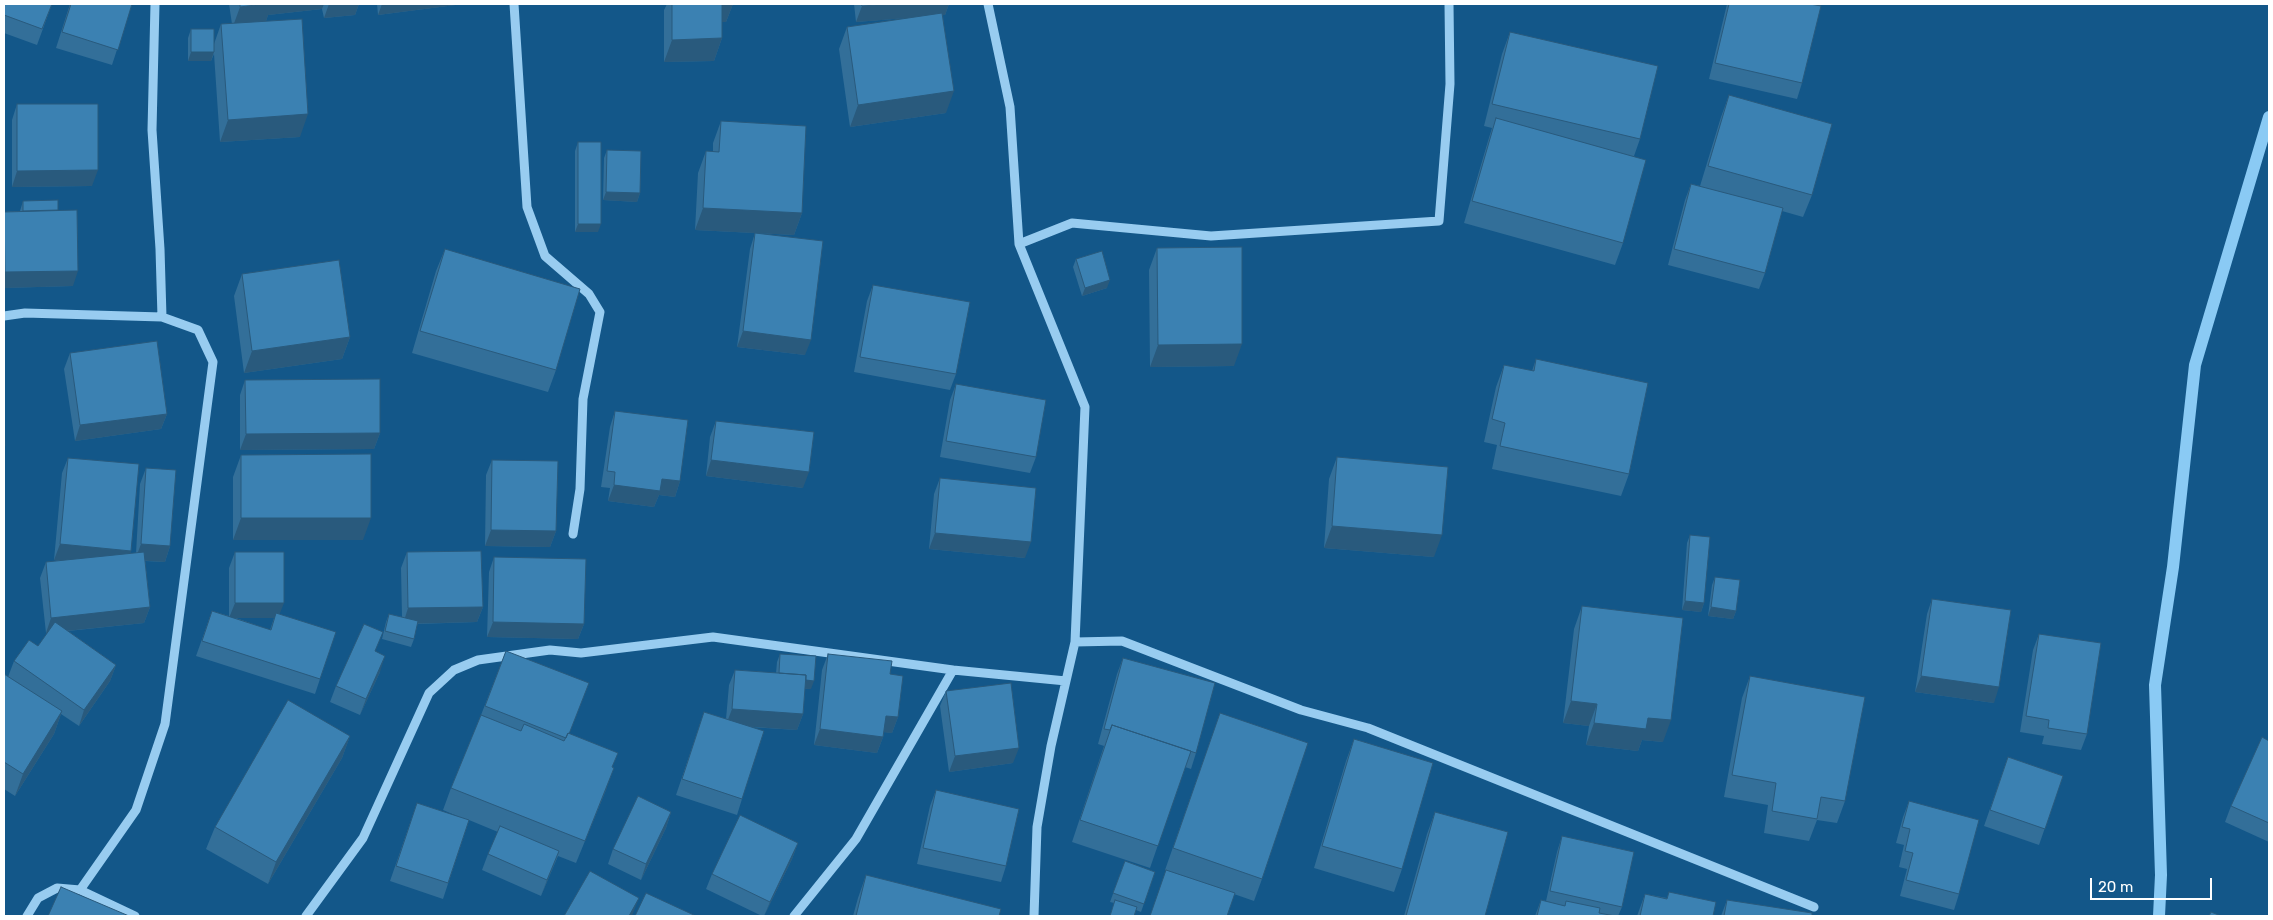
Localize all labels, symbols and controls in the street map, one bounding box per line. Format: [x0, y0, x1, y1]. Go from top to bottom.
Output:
scale bar [2093, 868, 2216, 900]
text: 20 m [2098, 878, 2133, 896]

